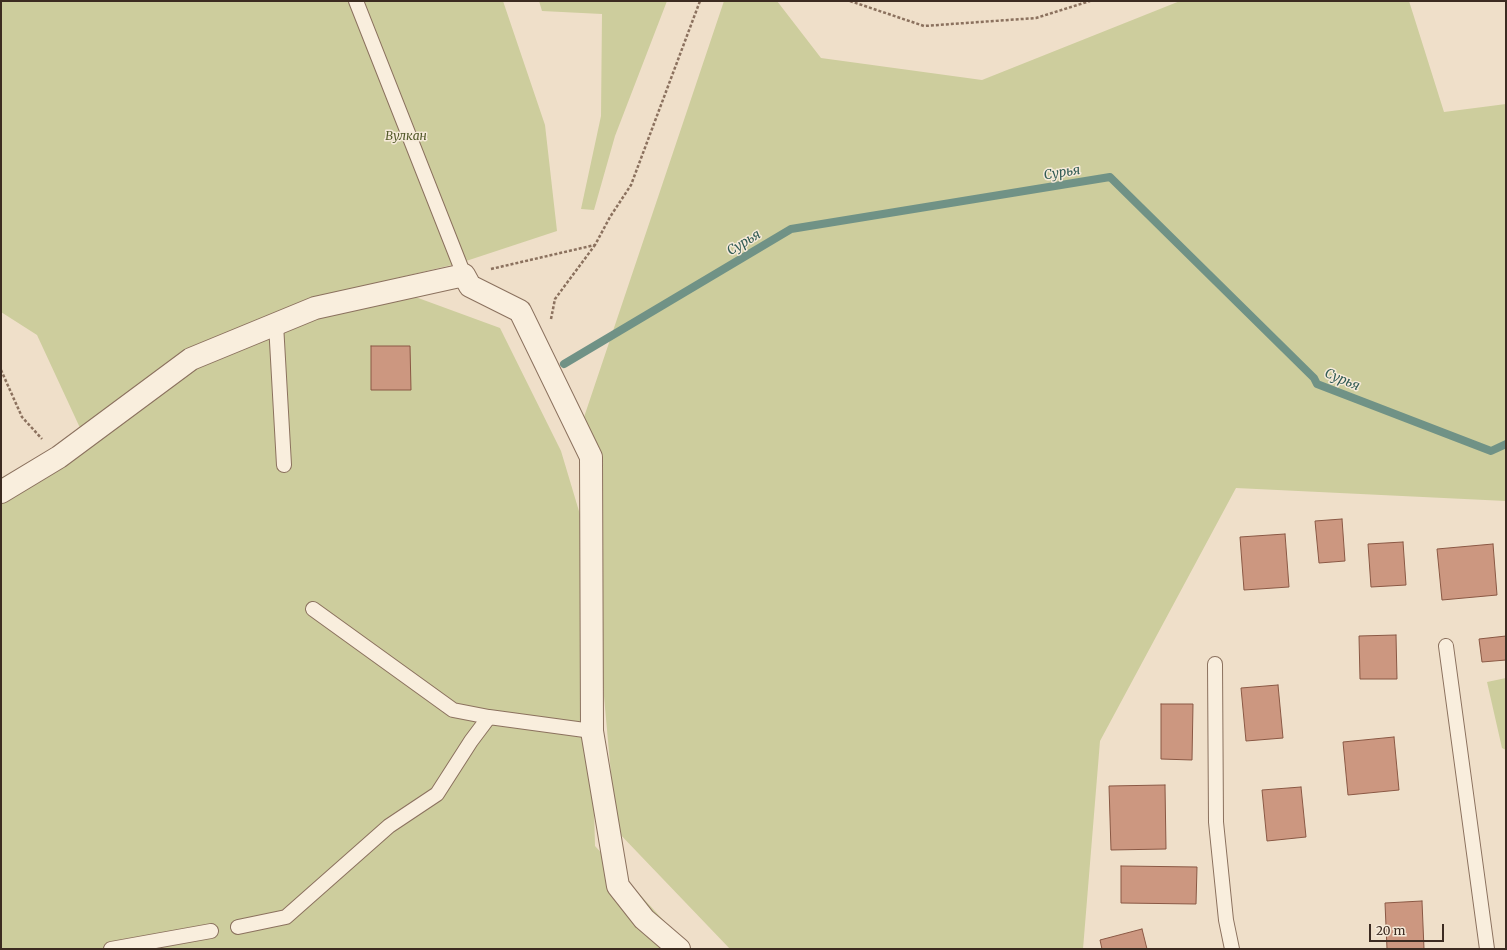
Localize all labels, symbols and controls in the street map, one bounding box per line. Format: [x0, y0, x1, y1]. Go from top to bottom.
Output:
park label: Вулкан [385, 130, 427, 144]
water label: Сурья [1043, 162, 1081, 184]
water label: Сурья [724, 227, 764, 259]
water label: Сурья [1322, 366, 1362, 394]
scale bar [1371, 916, 1446, 942]
text: 20 m [1376, 923, 1405, 938]

